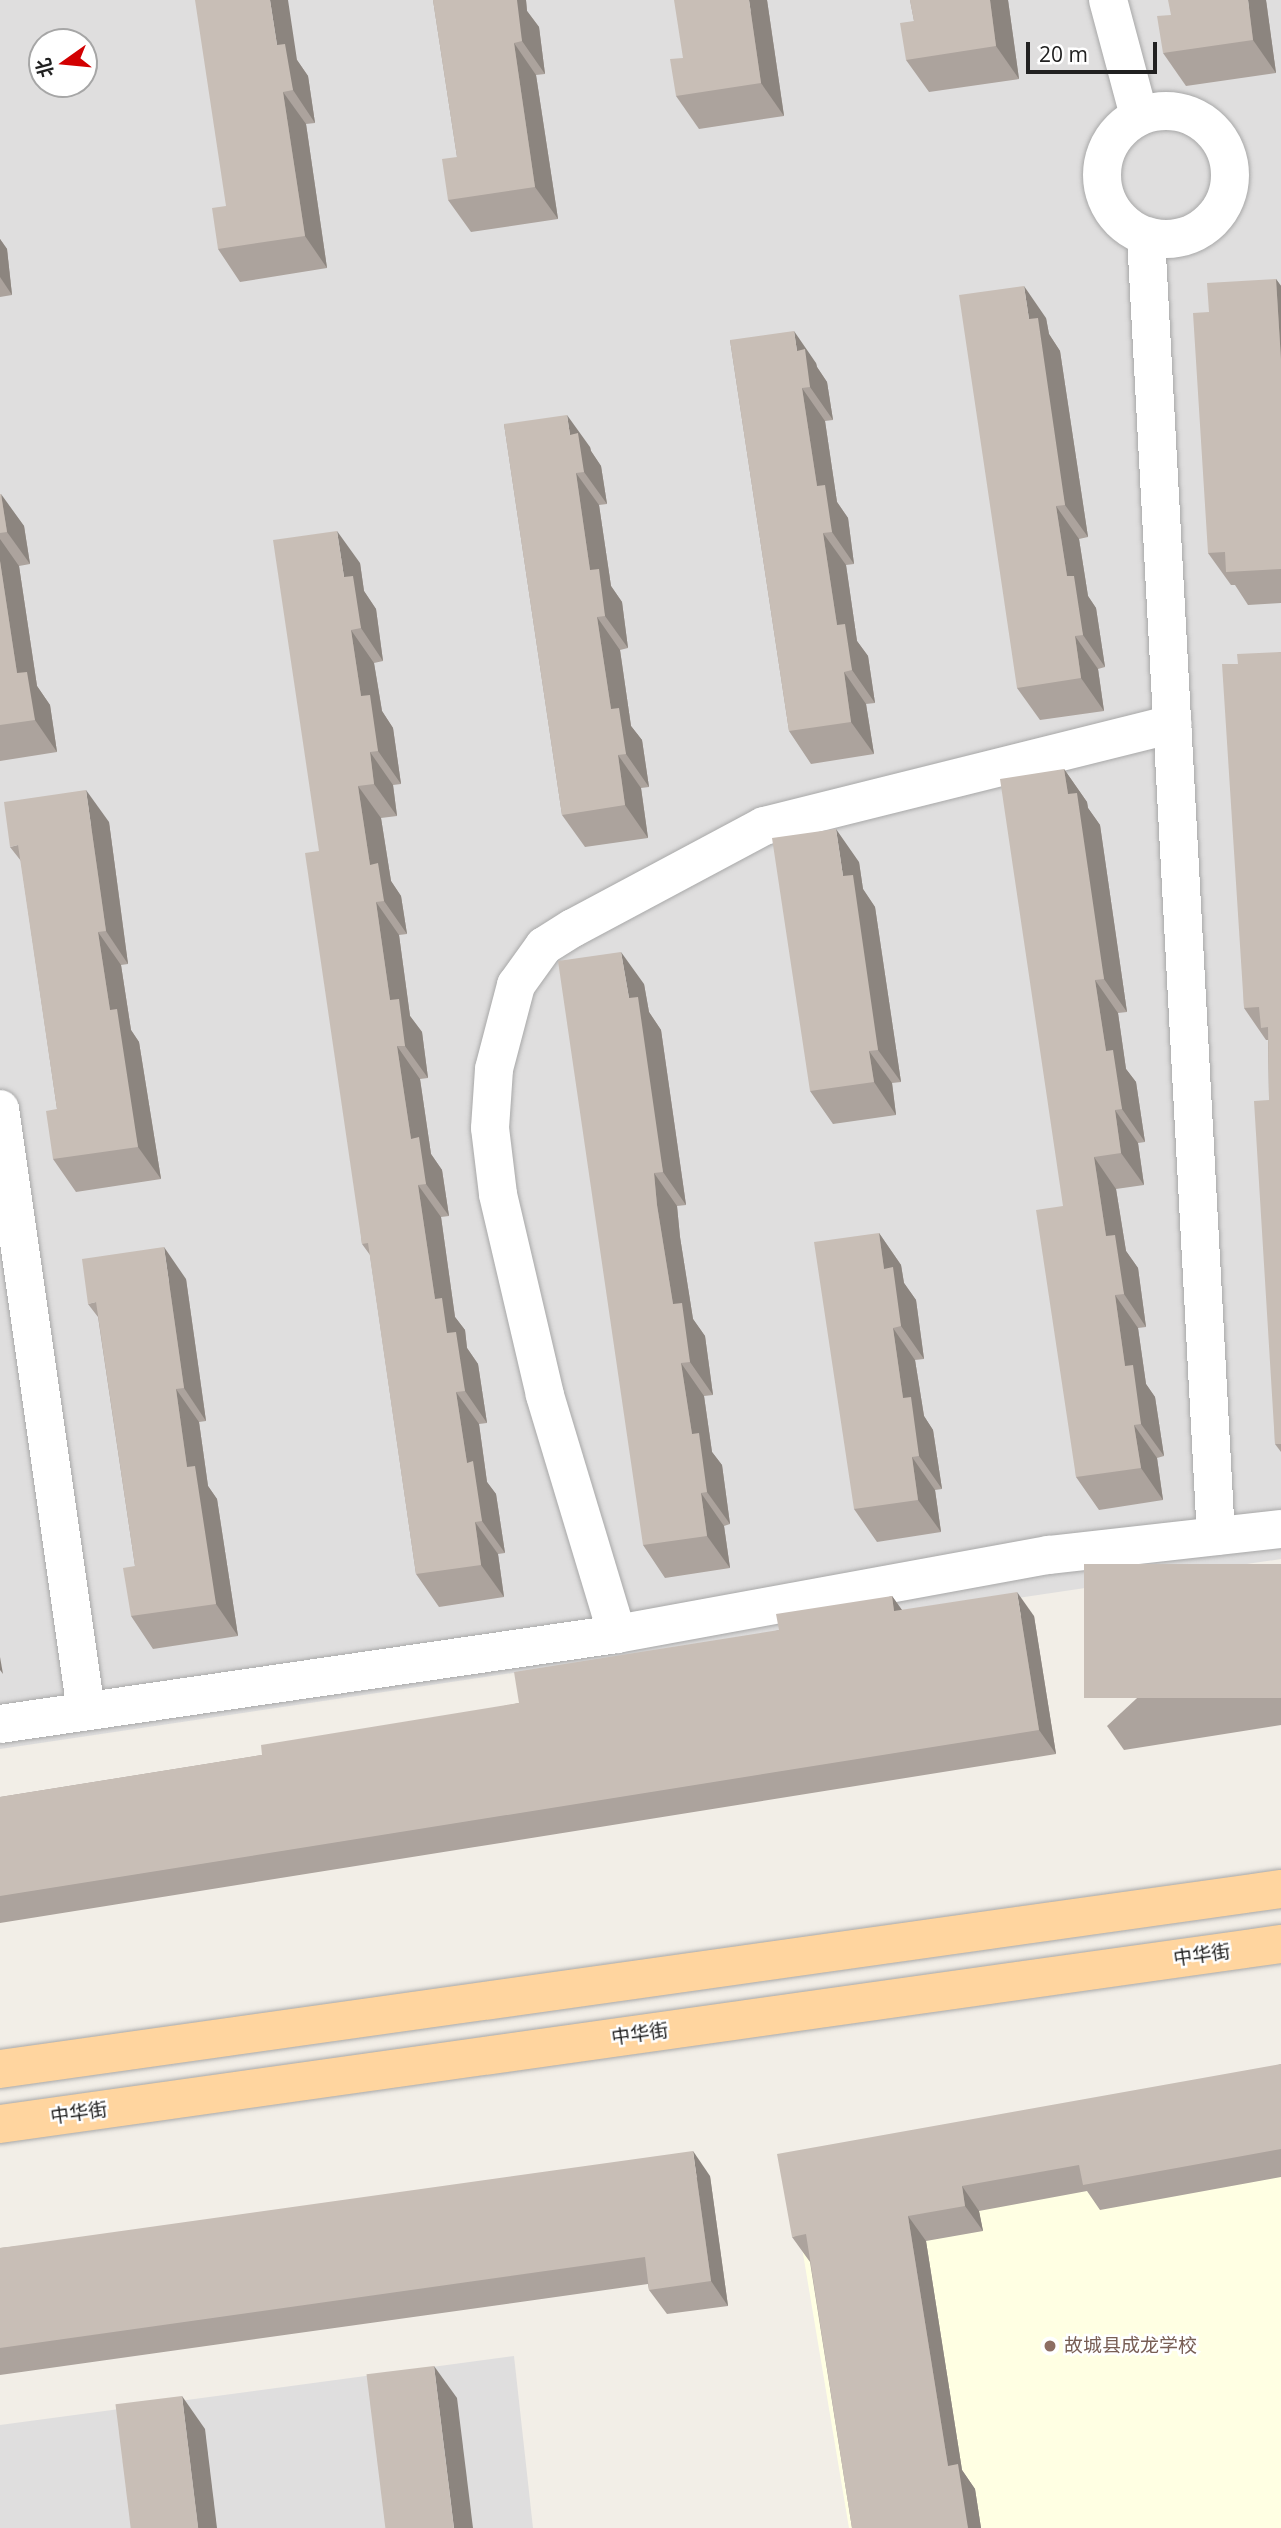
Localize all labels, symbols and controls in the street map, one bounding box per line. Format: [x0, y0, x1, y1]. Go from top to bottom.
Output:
north arrow [28, 28, 98, 98]
scale bar [1029, 28, 1160, 72]
text: 20 m [1039, 40, 1088, 68]
text: 北 [30, 55, 60, 80]
street label: 中华街 [1172, 1940, 1232, 1970]
street label: 中华街 [610, 2019, 670, 2049]
street label: 中华街 [49, 2098, 109, 2128]
place label: 故城县成龙学校 [1064, 2335, 1197, 2357]
marker: 故城县成龙学校 [1042, 2338, 1058, 2354]

